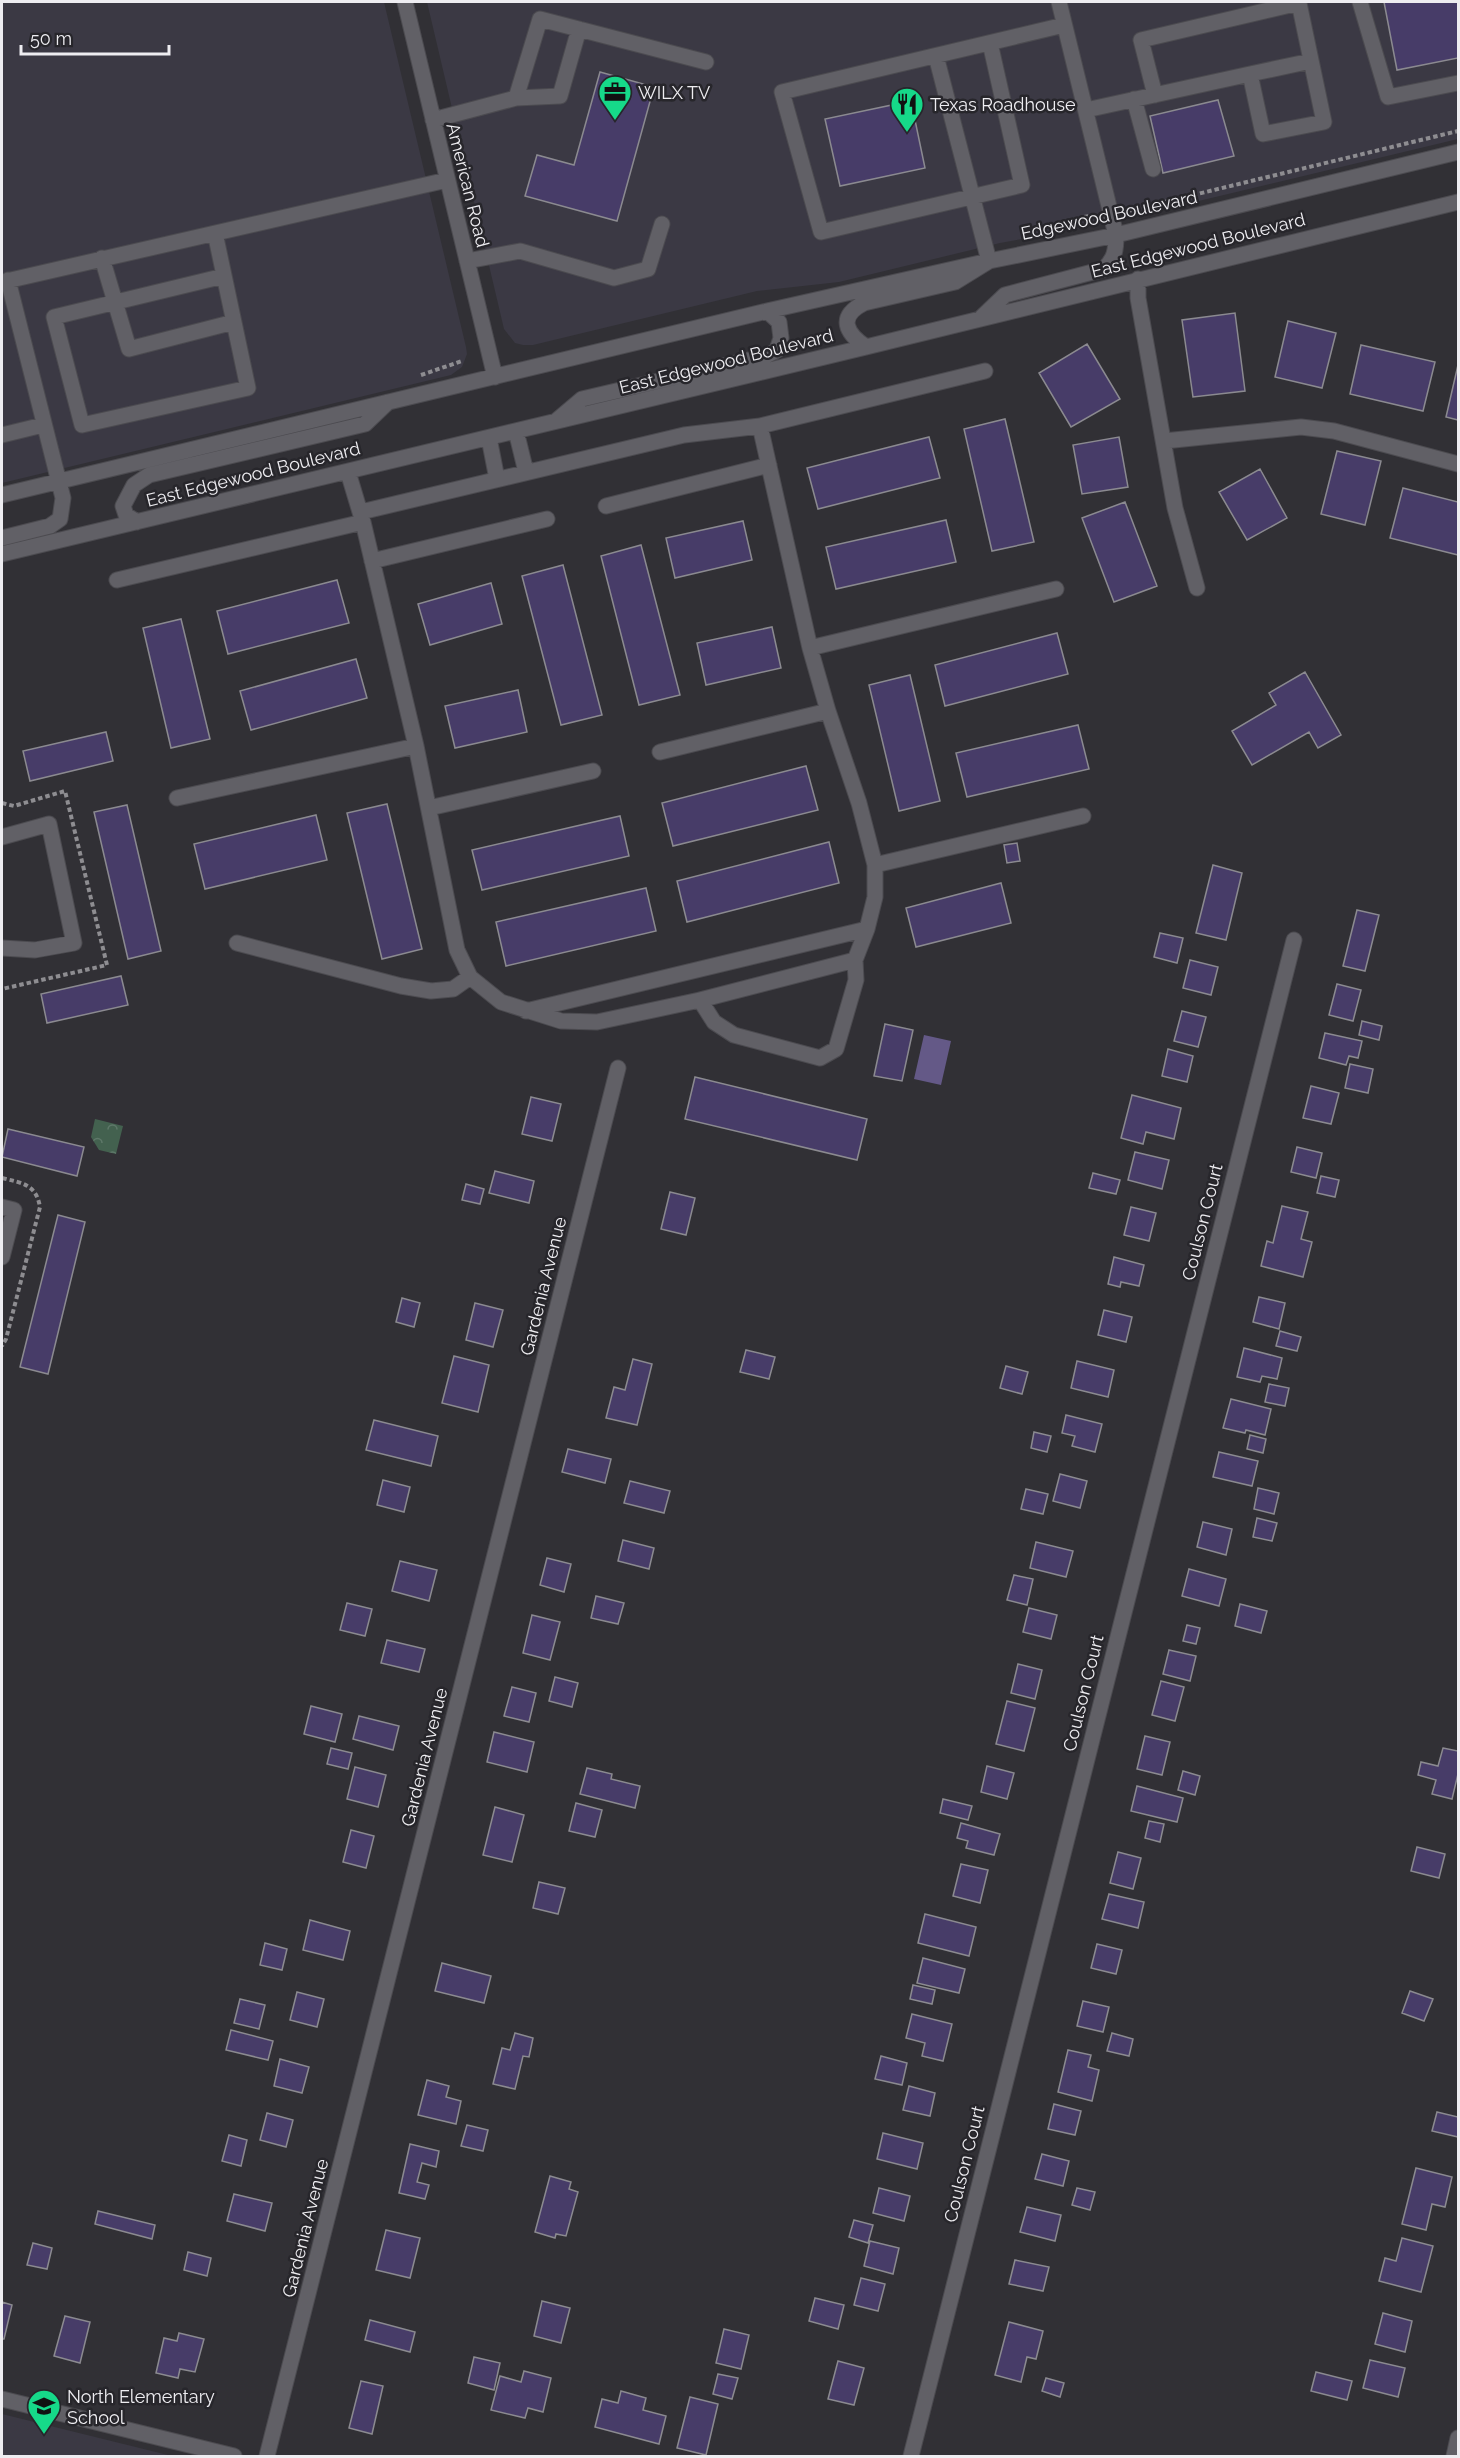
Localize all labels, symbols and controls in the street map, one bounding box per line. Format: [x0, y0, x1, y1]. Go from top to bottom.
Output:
scale bar [21, 18, 170, 56]
text: 50 m [30, 28, 72, 49]
office icon: WILX TV [597, 74, 633, 121]
place label: WILX TV [638, 82, 710, 103]
restaurant icon: Texas Roadhouse [889, 86, 925, 133]
place label: Texas Roadhouse [930, 94, 1076, 115]
street label: American Road [442, 121, 494, 249]
street label: Edgewood Boulevard [1019, 186, 1199, 244]
street label: East Edgewood Boulevard [1089, 208, 1307, 282]
street label: East Edgewood Boulevard [617, 324, 835, 398]
street label: East Edgewood Boulevard [144, 437, 362, 511]
street label: Coulson Court [1177, 1162, 1227, 1282]
street label: Gardenia Avenue [516, 1214, 570, 1357]
street label: Coulson Court [1058, 1633, 1108, 1753]
street label: Gardenia Avenue [397, 1685, 451, 1828]
street label: Coulson Court [939, 2104, 989, 2224]
street label: Gardenia Avenue [278, 2156, 332, 2299]
place label: North Elementary School [67, 2386, 215, 2428]
school or university icon: North Elementary School [26, 2388, 62, 2435]

